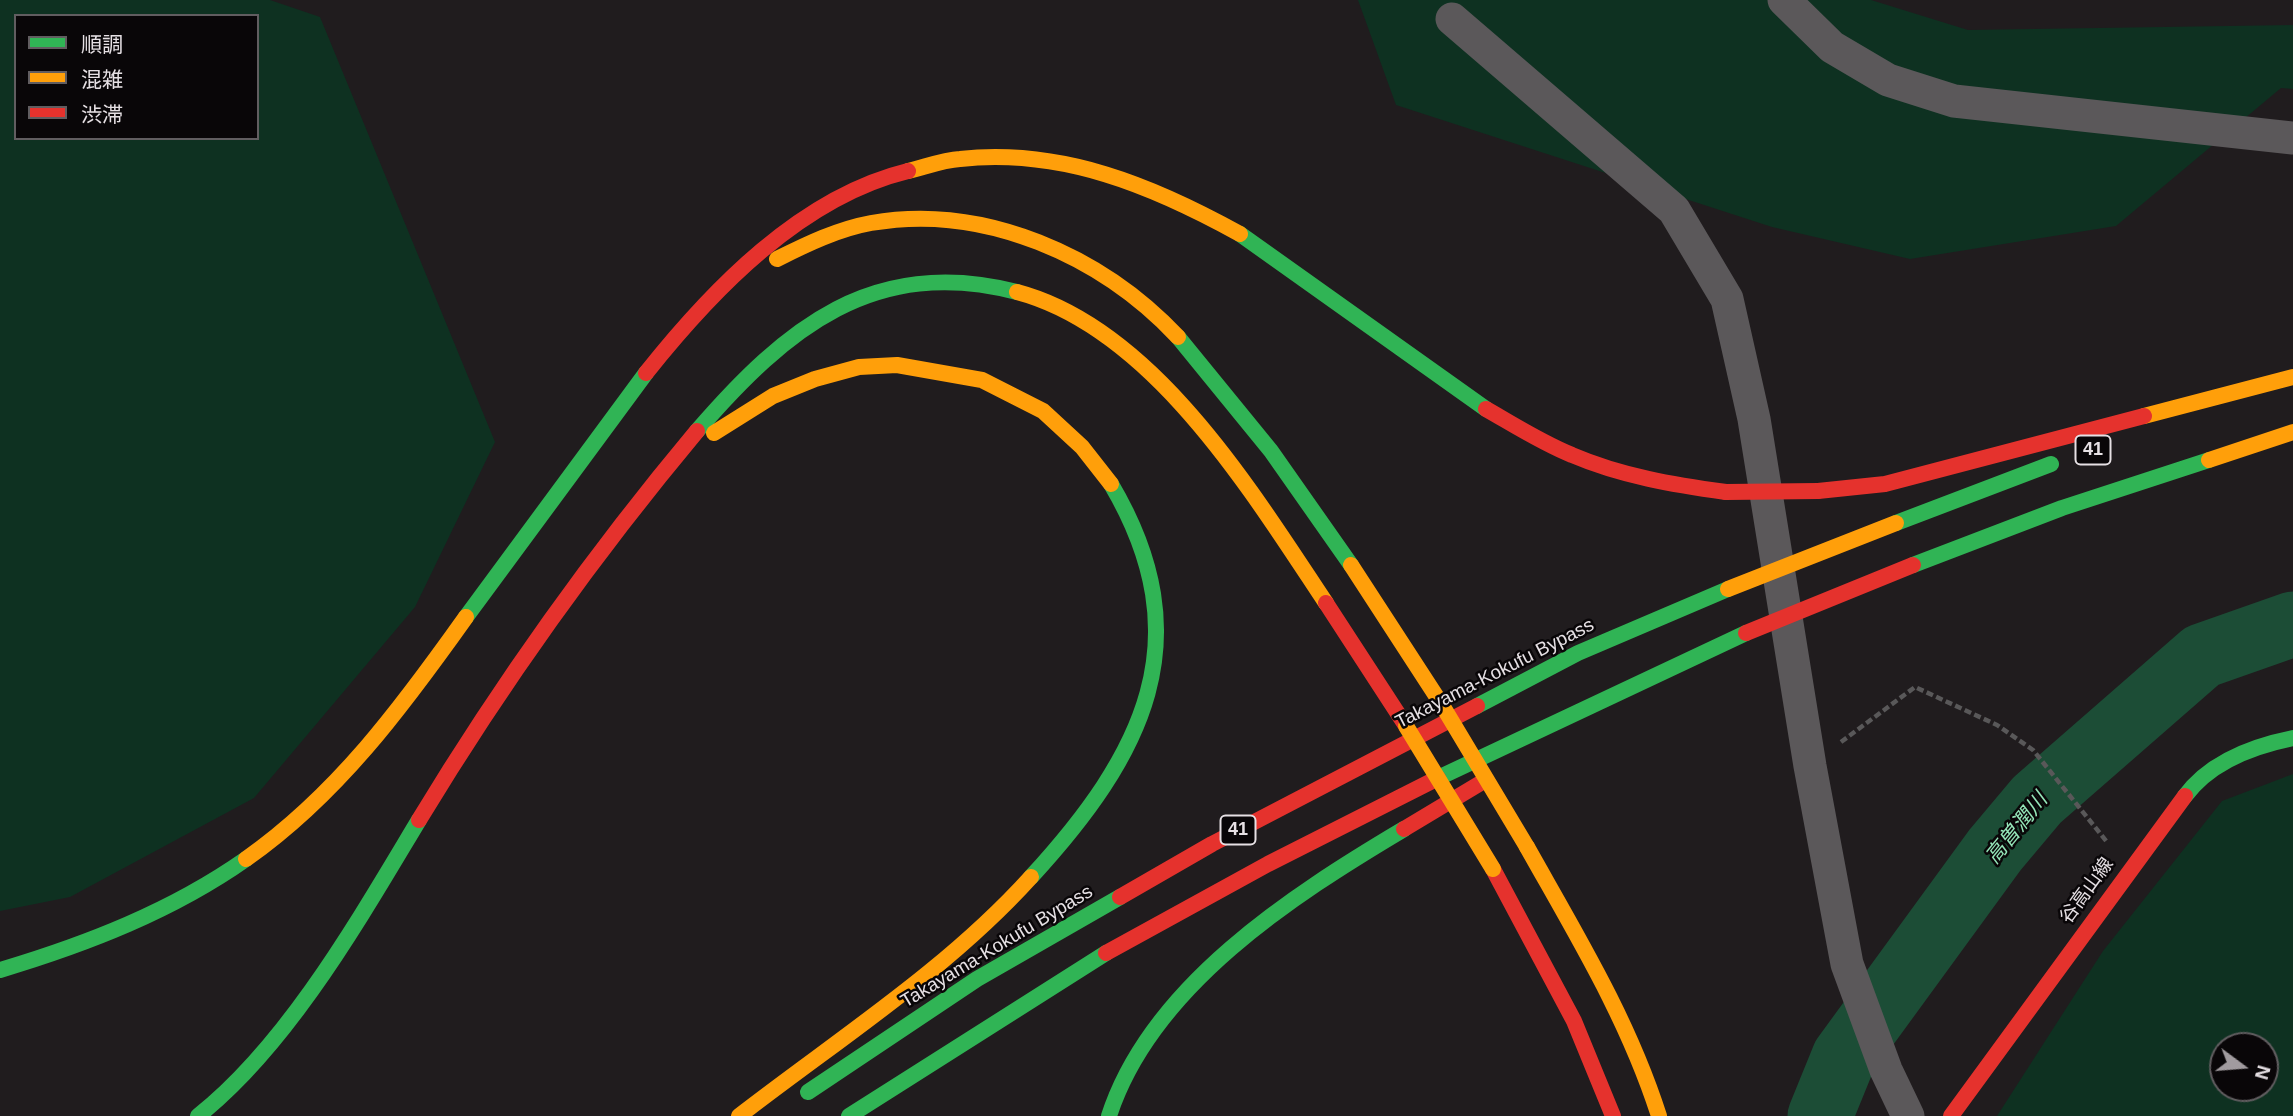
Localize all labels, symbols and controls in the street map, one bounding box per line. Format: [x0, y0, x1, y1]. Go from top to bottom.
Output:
legend [14, 14, 259, 140]
text: 順調 [81, 33, 123, 56]
text: 混雑 [81, 68, 123, 91]
text: 渋滞 [81, 103, 123, 126]
road number: 41 [2076, 436, 2110, 464]
street label: Takayama-Kokufu Bypass [1392, 614, 1598, 734]
water label: 高曽潤川 [1981, 788, 2053, 870]
road number: 41 [1220, 816, 1256, 844]
street label: 谷高山線 [2055, 854, 2119, 928]
street label: Takayama-Kokufu Bypass [897, 881, 1097, 1013]
north arrow [2209, 1032, 2279, 1102]
text: N [2251, 1063, 2275, 1082]

